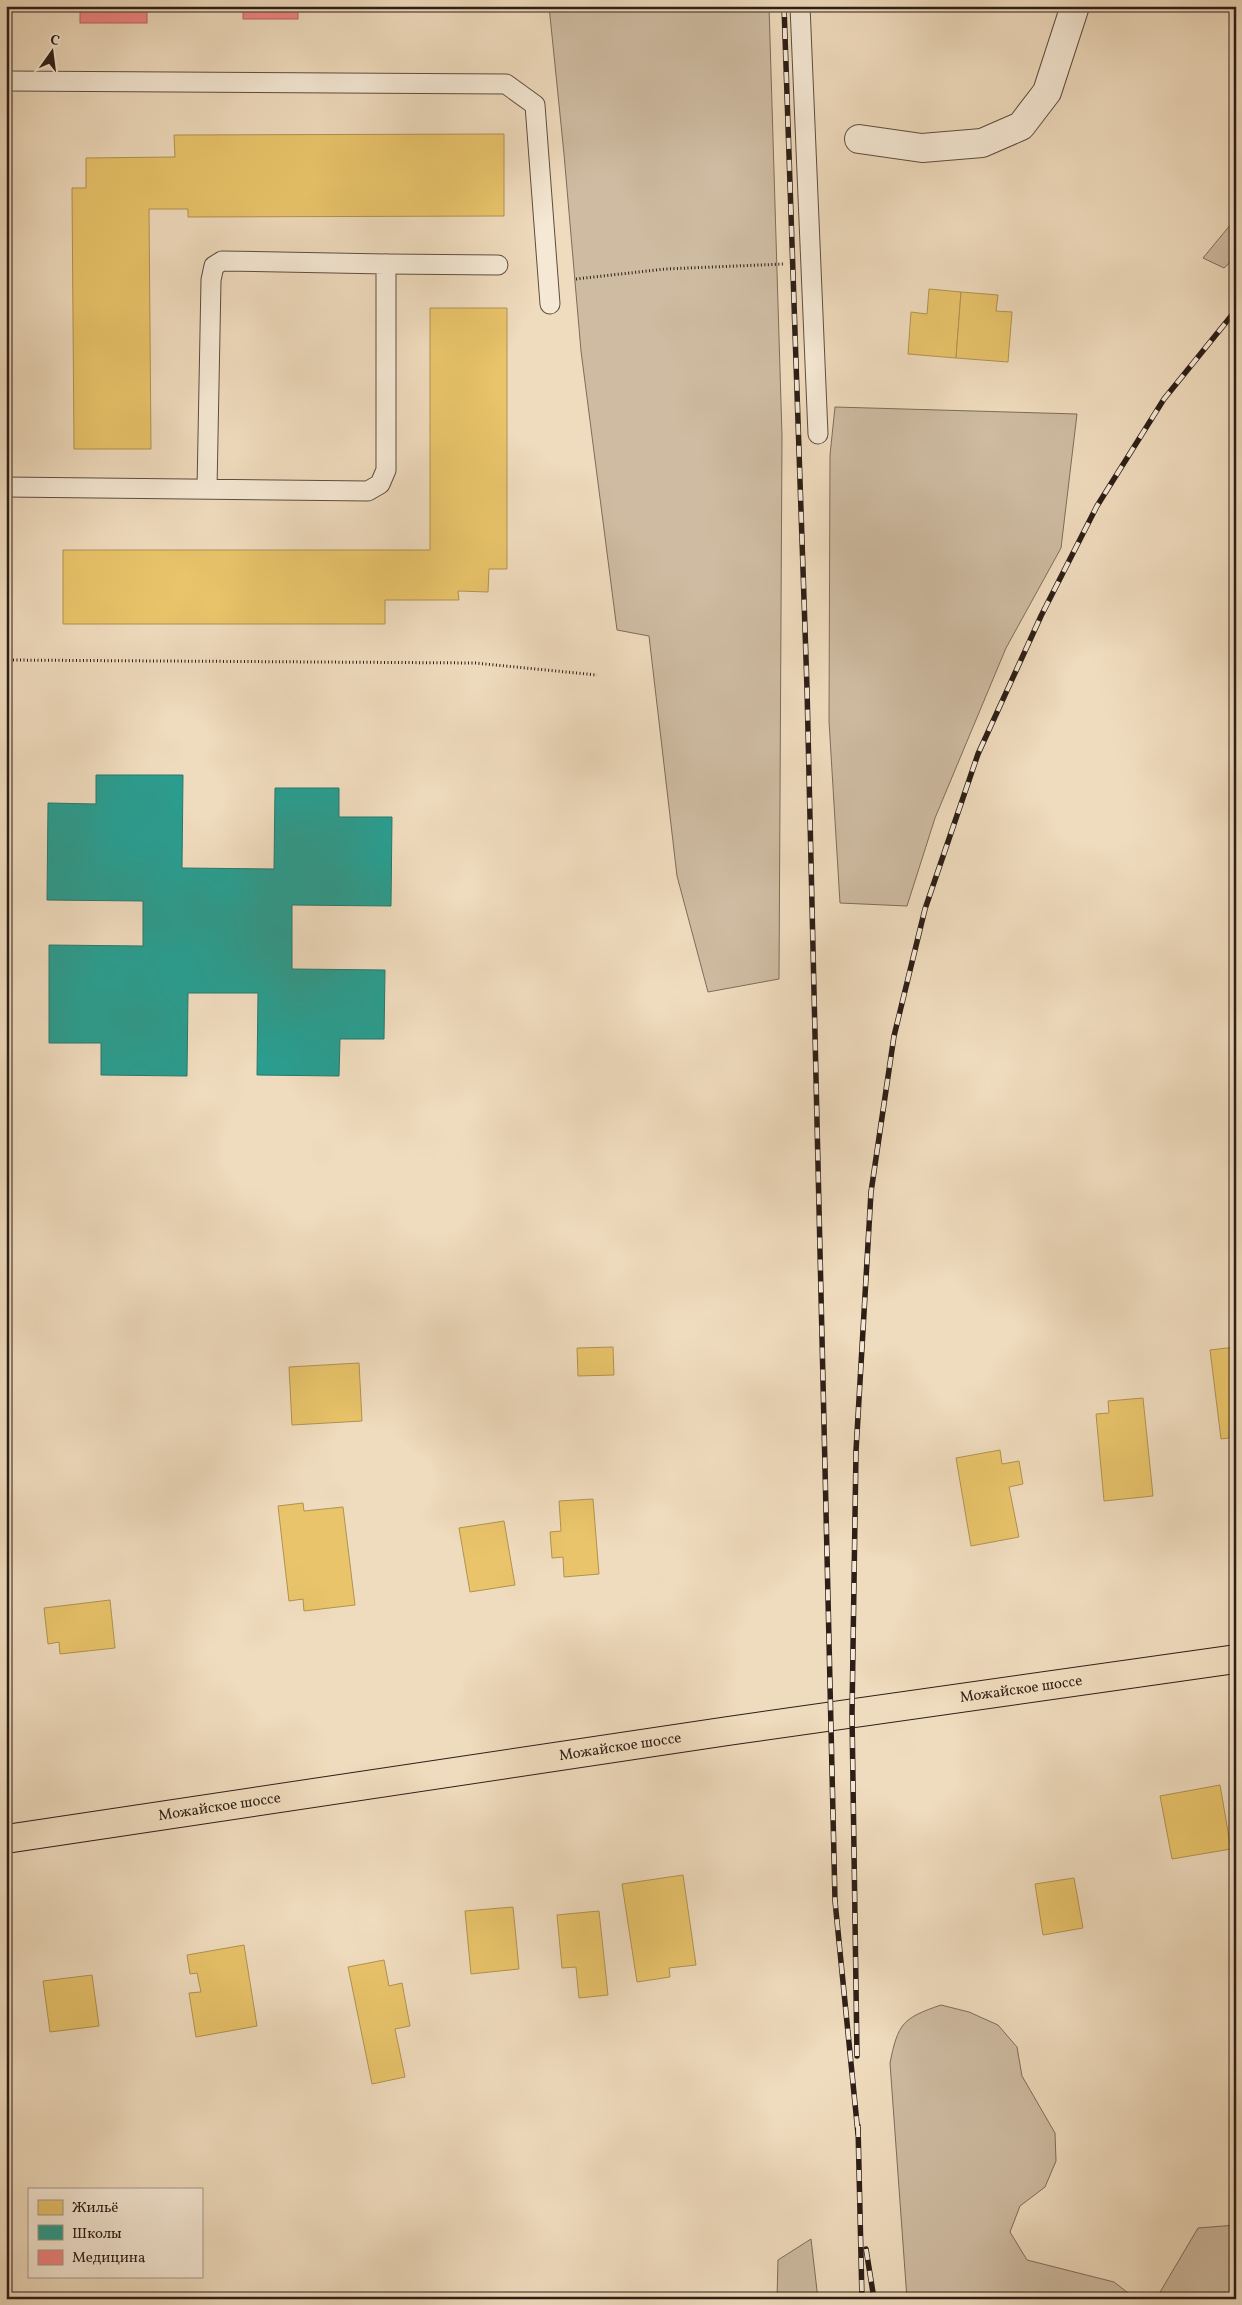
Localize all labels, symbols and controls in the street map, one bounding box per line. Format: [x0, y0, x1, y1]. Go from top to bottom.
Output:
north arrow [28, 28, 78, 78]
text: С [48, 31, 61, 51]
street label: Можайское шоссе [958, 1670, 1084, 1709]
street label: Можайское шоссе [558, 1728, 683, 1767]
street label: Можайское шоссе [157, 1788, 282, 1827]
legend [28, 2188, 202, 2278]
text: Жильё [72, 2198, 118, 2219]
text: Школы [72, 2224, 122, 2245]
text: Медицина [72, 2248, 145, 2269]

